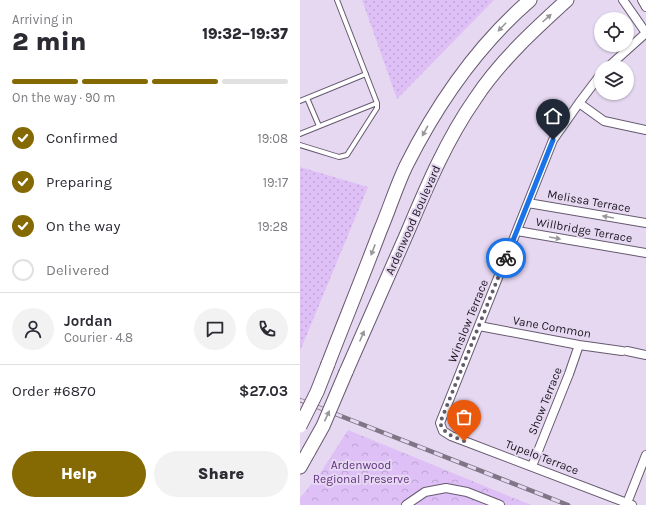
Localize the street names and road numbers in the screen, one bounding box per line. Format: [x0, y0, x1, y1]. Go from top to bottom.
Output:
street label: Ardenwood Boulevard [383, 163, 443, 277]
street label: Melissa Terrace [546, 187, 632, 215]
street label: Willbridge Terrace [535, 215, 633, 245]
street label: Winslow Terrace [445, 277, 491, 365]
street label: Vane Common [512, 313, 592, 341]
street label: Show Terrace [525, 365, 565, 437]
street label: Tupelo Terrace [503, 437, 581, 477]

